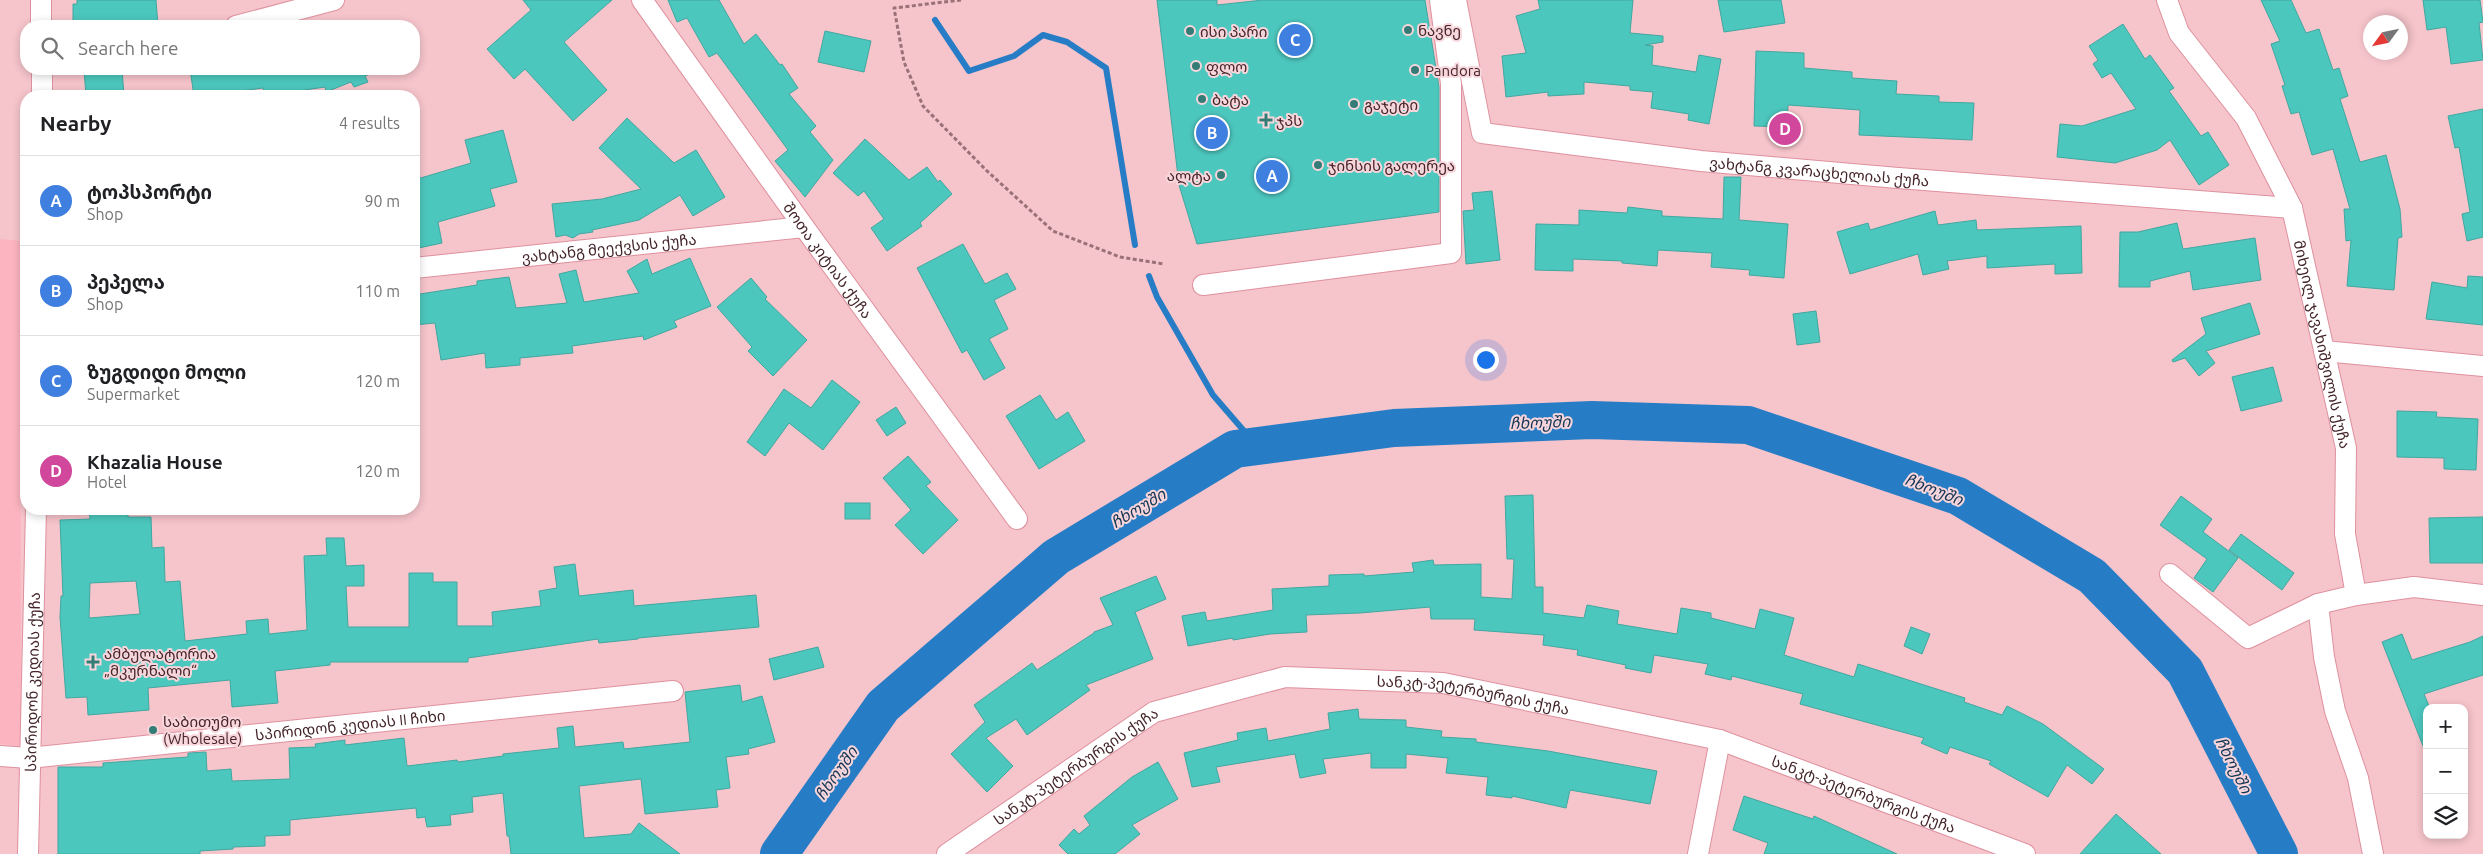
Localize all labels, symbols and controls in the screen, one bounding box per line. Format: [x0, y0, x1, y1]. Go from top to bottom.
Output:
north arrow [2363, 15, 2408, 60]
search box [20, 20, 420, 75]
pin: C [1279, 21, 1311, 59]
place label: ნავნე [1418, 22, 1461, 40]
place label: ისი პარი [1200, 23, 1267, 40]
marker: ნავნე [1402, 24, 1414, 36]
marker: ისი პარი [1184, 25, 1196, 37]
icon: search [38, 34, 66, 62]
text: Search here [78, 37, 178, 59]
place label: ფლო [1206, 58, 1247, 76]
marker: ფლო [1190, 60, 1202, 72]
place label: Pandora [1425, 62, 1481, 79]
marker: Pandora [1409, 64, 1421, 76]
place label: ბატა [1212, 91, 1249, 109]
marker: ბატა [1196, 93, 1208, 105]
place label: გაჯეტი [1364, 96, 1418, 114]
marker: გაჯეტი [1348, 98, 1360, 110]
pin: D [1769, 110, 1801, 148]
text: Nearby [40, 111, 111, 135]
place label: ჯპს [1276, 112, 1302, 130]
text: 4 results [339, 114, 400, 132]
pin: B [1196, 114, 1228, 152]
marker: ჯპს [1260, 114, 1272, 126]
street label: ვახტანგ კვარაცხელიას ქუჩა [1709, 153, 1930, 189]
pin: A [1256, 157, 1288, 195]
place label: ჯინსის გალერეა [1328, 157, 1455, 175]
marker: ჯინსის გალერეა [1312, 159, 1324, 171]
place label: ალტა [1167, 167, 1211, 185]
marker: ალტა [1215, 169, 1227, 181]
text: ტოპსპორტი [87, 181, 212, 203]
text: A [50, 192, 62, 210]
text: 90 m [364, 192, 400, 210]
street label: შოთა კიტიას ქუჩა [781, 199, 876, 321]
text: Shop [87, 205, 123, 223]
street label: ვახტანგ მეექვსის ქუჩა [521, 230, 697, 266]
street label: მიხეილ ჯავახიშვილის ქუჩა [2291, 238, 2354, 450]
text: პეპელა [87, 271, 165, 293]
text: B [51, 282, 61, 300]
text: 110 m [355, 282, 400, 300]
text: Shop [87, 295, 123, 313]
your location [1473, 347, 1499, 373]
text: ზუგდიდი მოლი [87, 361, 246, 383]
text: C [51, 372, 61, 390]
text: 120 m [355, 372, 400, 390]
text: Supermarket [87, 385, 180, 403]
water label: ჩხოუში [1509, 412, 1571, 433]
text: Khazalia House [87, 451, 223, 473]
text: D [50, 462, 62, 480]
text: 120 m [355, 462, 400, 480]
water label: ჩხოუში [1902, 470, 1966, 509]
text: Hotel [87, 473, 127, 491]
water label: ჩხოუში [1107, 484, 1170, 532]
street label: სპირიდონ კედიას ქუჩა [21, 592, 43, 772]
place label: ამბულატორია „მკურნალი“ [104, 645, 216, 680]
marker: ამბულატორია „მკურნალი“ [86, 655, 100, 669]
street label: სანკტ-პეტერბურგის ქუჩა [1376, 672, 1571, 717]
street label: სანკტ-პეტერბურგის ქუჩა [990, 704, 1161, 828]
map controls [2423, 704, 2468, 839]
button: + [2423, 704, 2468, 749]
street label: სპირიდონ კედიას II ჩიხი [254, 706, 446, 743]
place label: საბითუმო (Wholesale) [163, 713, 242, 747]
marker: საბითუმო (Wholesale) [147, 724, 159, 736]
water label: ჩხოუში [2211, 734, 2256, 797]
water label: ჩხოუში [811, 742, 862, 803]
button: − [2423, 749, 2468, 794]
street label: სანკტ-პეტერბურგის ქუჩა [1769, 752, 1958, 836]
button: layers [2423, 794, 2468, 839]

